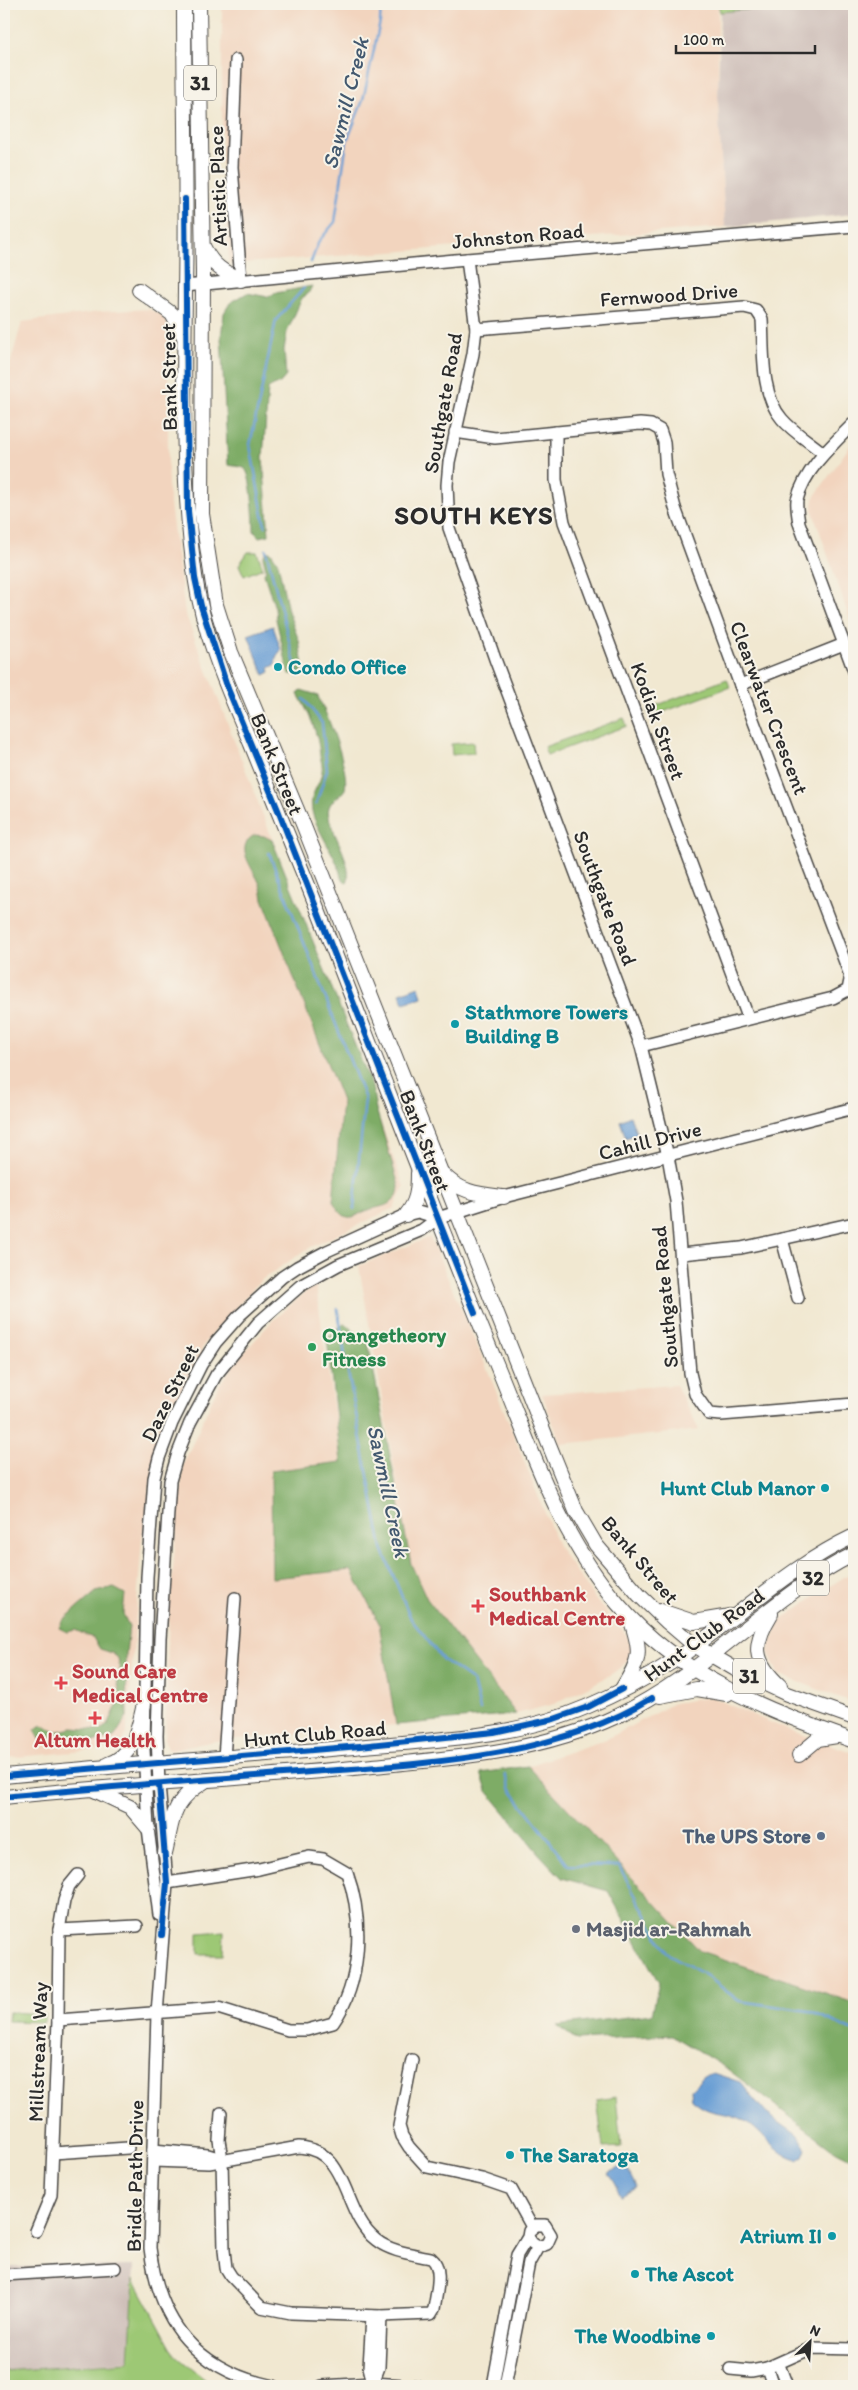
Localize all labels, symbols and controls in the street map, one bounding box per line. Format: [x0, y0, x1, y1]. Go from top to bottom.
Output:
scale bar [676, 22, 814, 54]
text: 100 m [683, 31, 725, 49]
water label: Sawmill Creek [316, 33, 375, 172]
road number: 31 [184, 66, 216, 100]
street label: Artistic Place [203, 125, 232, 247]
street label: Johnston Road [451, 217, 586, 254]
street label: Fernwood Drive [599, 277, 739, 312]
street label: Bank Street [155, 323, 182, 431]
street label: Southgate Road [418, 331, 467, 475]
district label: SOUTH KEYS [394, 499, 554, 531]
street label: Clearwater Crescent [725, 617, 814, 798]
place label: Condo Office [288, 654, 407, 679]
street label: Kodiak Street [626, 659, 691, 783]
marker: Condo Office [272, 661, 284, 673]
street label: Bank Street [246, 709, 309, 819]
street label: Southgate Road [568, 827, 643, 969]
place label: Stathmore Towers Building B [465, 999, 628, 1049]
marker: Stathmore Towers Building B [449, 1018, 461, 1030]
street label: Bank Street [394, 1086, 456, 1196]
street label: Cahill Drive [596, 1116, 704, 1165]
street label: Southgate Road [646, 1225, 683, 1369]
place label: Orangetheory Fitness [322, 1322, 446, 1371]
street label: Daze Street [135, 1340, 204, 1446]
marker: Orangetheory Fitness [306, 1341, 318, 1353]
water label: Sawmill Creek [361, 1423, 416, 1561]
place label: Hunt Club Manor [660, 1475, 816, 1500]
marker: Hunt Club Manor [819, 1482, 831, 1494]
street label: Bank Street [596, 1510, 685, 1609]
road number: 32 [797, 1560, 829, 1596]
place label: Southbank Medical Centre [489, 1581, 625, 1630]
street label: Hunt Club Road [639, 1582, 769, 1687]
marker: Southbank Medical Centre [471, 1599, 485, 1613]
place label: Sound Care Medical Centre [72, 1658, 208, 1707]
road number: 31 [733, 1658, 765, 1694]
marker: Sound Care Medical Centre [54, 1676, 68, 1690]
marker: Altum Health [88, 1711, 102, 1725]
street label: Hunt Club Road [243, 1715, 387, 1752]
place label: Altum Health [33, 1727, 157, 1752]
place label: The UPS Store [681, 1823, 811, 1848]
marker: The UPS Store [815, 1830, 827, 1842]
place label: Masjid ar-Rahmah [586, 1916, 752, 1942]
marker: Masjid ar-Rahmah [570, 1923, 582, 1935]
street label: Millstream Way [23, 1981, 52, 2122]
street label: Bridle Path Drive [121, 2100, 148, 2252]
place label: The Saratoga [519, 2142, 639, 2168]
marker: The Saratoga [504, 2149, 516, 2161]
place label: Atrium II [739, 2223, 822, 2248]
marker: Atrium II [826, 2230, 838, 2242]
place label: The Ascot [644, 2261, 734, 2286]
marker: The Ascot [629, 2268, 641, 2280]
north arrow [786, 2318, 836, 2368]
text: N [807, 2321, 823, 2340]
place label: The Woodbine [573, 2323, 701, 2348]
marker: The Woodbine [705, 2330, 717, 2342]

